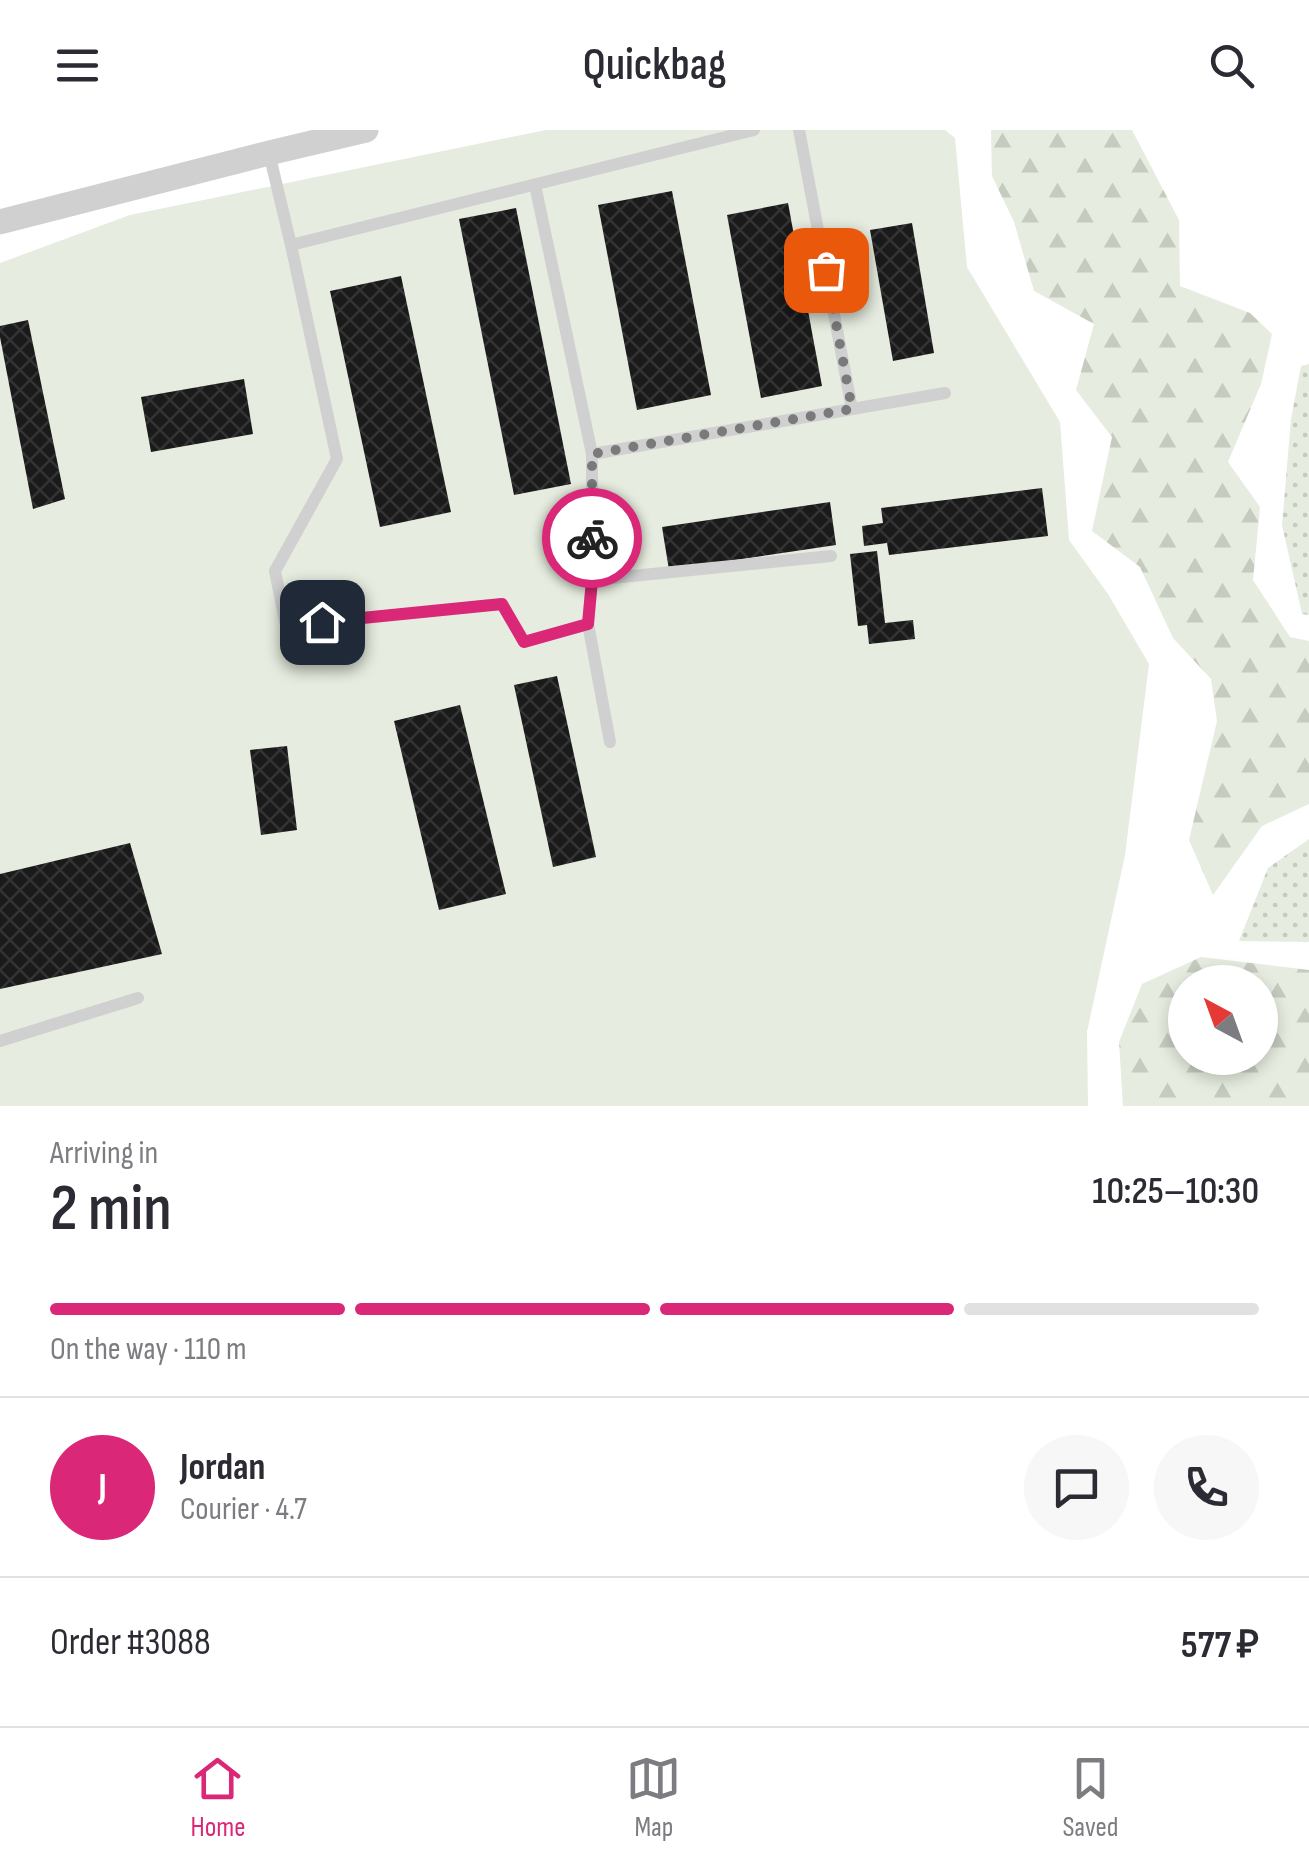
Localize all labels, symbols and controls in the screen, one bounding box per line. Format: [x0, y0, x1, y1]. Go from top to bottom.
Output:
icon: menu [50, 38, 105, 93]
text: Quickbag [583, 38, 726, 93]
icon: search [1204, 38, 1259, 93]
pin [784, 228, 869, 313]
icon: bag [799, 243, 854, 298]
courier [542, 488, 642, 588]
icon: bike [565, 511, 620, 566]
pin [280, 580, 365, 665]
icon: home [295, 595, 350, 650]
north arrow [1168, 965, 1278, 1075]
map controls [1168, 965, 1278, 1075]
text: Arriving in [50, 1134, 158, 1173]
text: 10:25–10:30 [1092, 1169, 1259, 1214]
text: 2 min [50, 1171, 172, 1249]
text: On the way · 110 m [50, 1330, 247, 1369]
button: chat [1024, 1435, 1129, 1540]
button: phone [1154, 1435, 1259, 1540]
text: Jordan [180, 1445, 265, 1490]
text: J [98, 1465, 107, 1510]
text: Courier · 4.7 [180, 1490, 307, 1529]
text: Order #3088 [50, 1620, 211, 1665]
text: 577 ₽ [1181, 1623, 1259, 1668]
tab: Home [190, 1751, 246, 1844]
tab: Map [626, 1751, 681, 1844]
tab: Saved [1062, 1751, 1119, 1844]

